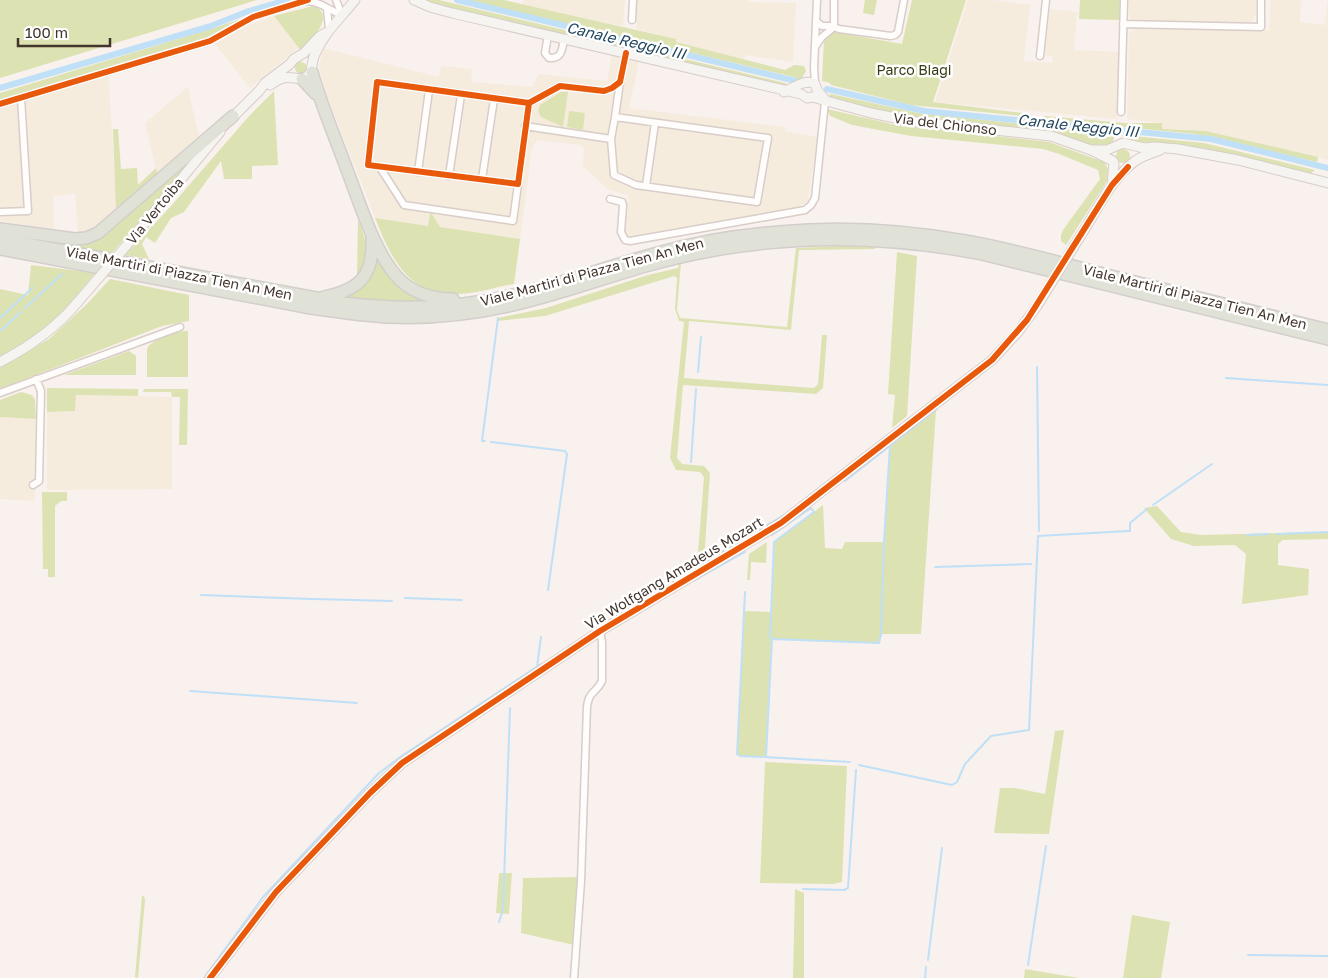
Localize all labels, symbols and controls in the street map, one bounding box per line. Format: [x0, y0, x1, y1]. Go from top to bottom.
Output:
scale bar [18, 15, 110, 47]
water label: Canale Reggio III [565, 18, 689, 64]
text: 100 m [25, 23, 68, 41]
park label: Parco Biagi [876, 61, 952, 78]
street label: Via del Chionso [892, 109, 998, 138]
water label: Canale Reggio III [1017, 110, 1141, 141]
street label: Via Vertoiba [122, 174, 187, 248]
street label: Viale Martiri di Piazza Tien An Men [478, 234, 705, 310]
street label: Viale Martiri di Piazza Tien An Men [64, 242, 294, 303]
street label: Viale Martiri di Piazza Tien An Men [1081, 260, 1309, 333]
street label: Via Wolfgang Amadeus Mozart [582, 513, 766, 633]

